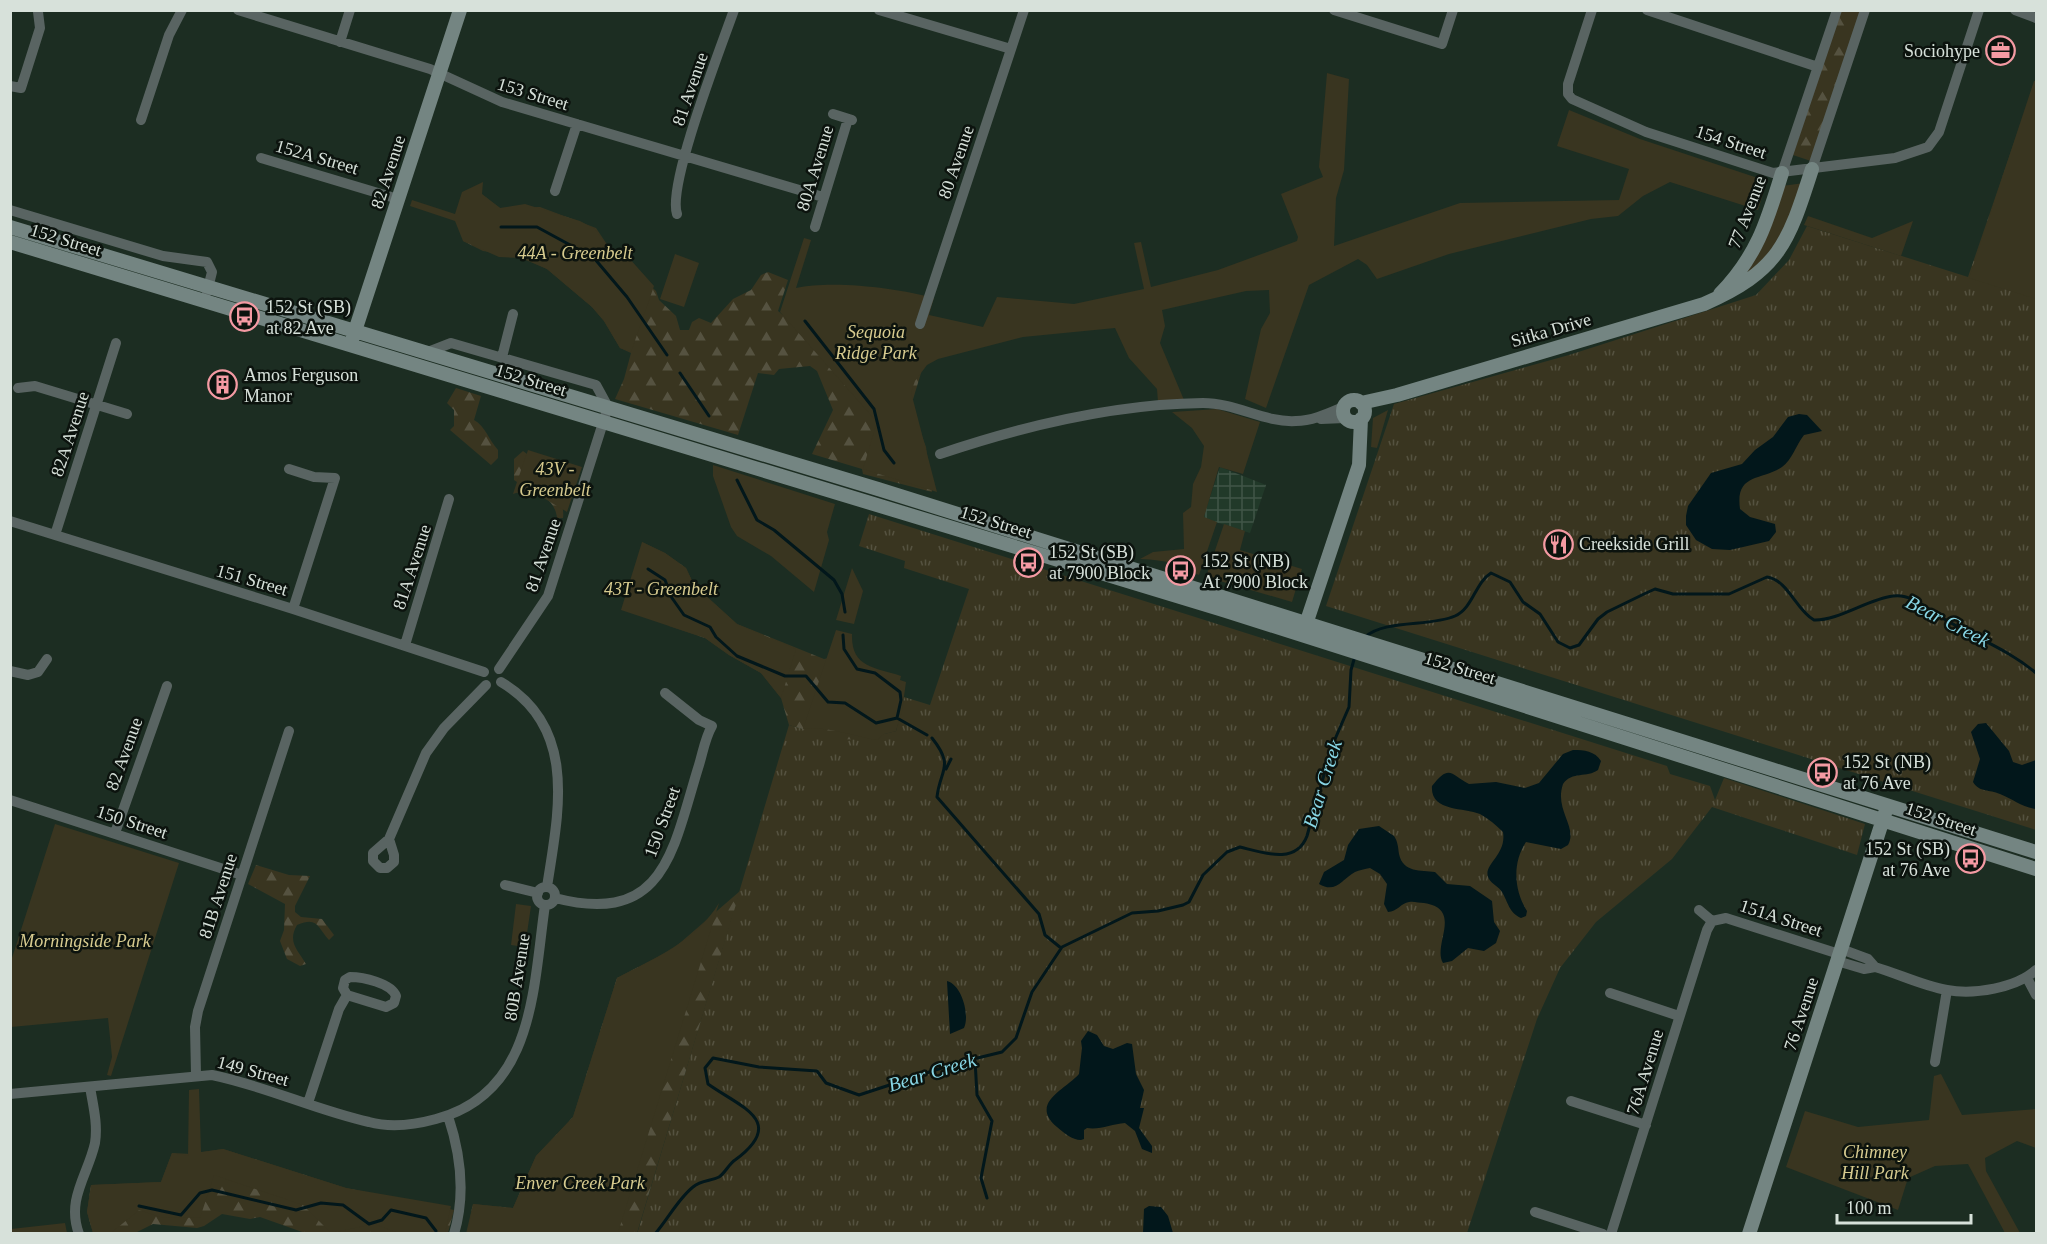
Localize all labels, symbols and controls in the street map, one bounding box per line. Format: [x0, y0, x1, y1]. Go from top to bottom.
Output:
office icon: Sociohype [1985, 35, 2017, 67]
place label: Sociohype [1904, 41, 1980, 61]
street label: 81 Avenue [668, 50, 712, 128]
street label: 153 Street [495, 74, 571, 114]
street label: 154 Street [1693, 121, 1769, 163]
street label: 80A Avenue [793, 123, 837, 213]
street label: 80 Avenue [934, 123, 978, 201]
street label: 82 Avenue [367, 133, 409, 211]
street label: 152A Street [273, 136, 361, 178]
street label: 77 Avenue [1724, 173, 1770, 251]
street label: 152 Street [28, 220, 104, 260]
park label: 44A - Greenbelt [518, 243, 633, 263]
place label: 152 St (SB) at 82 Ave [266, 297, 351, 338]
bus stop icon: 152 St (SB) at 82 Ave [229, 301, 261, 333]
street label: Sitka Drive [1509, 309, 1593, 351]
park label: Sequoia Ridge Park [834, 322, 918, 363]
street label: 152 Street [493, 360, 569, 400]
place label: Amos Ferguson Manor [244, 365, 358, 406]
building icon: Amos Ferguson Manor [207, 369, 239, 401]
street label: 82A Avenue [47, 389, 93, 479]
park label: 43V - Greenbelt [519, 459, 592, 500]
street label: 152 Street [958, 502, 1034, 542]
street label: 81 Avenue [521, 516, 565, 594]
street label: 81A Avenue [389, 522, 435, 612]
restaurant icon: Creekside Grill [1542, 528, 1574, 560]
place label: Creekside Grill [1579, 534, 1689, 554]
place label: 152 St (SB) at 7900 Block [1049, 542, 1150, 583]
bus stop icon: 152 St (SB) at 7900 Block [1012, 546, 1044, 578]
place label: 152 St (NB) At 7900 Block [1202, 551, 1308, 592]
bus stop icon: 152 St (NB) At 7900 Block [1165, 555, 1197, 587]
street label: 151 Street [214, 560, 290, 600]
park label: 43T - Greenbelt [604, 579, 719, 599]
water label: Bear Creek [1903, 591, 1994, 652]
street label: 152 Street [1422, 648, 1498, 688]
street label: 82 Avenue [102, 715, 146, 793]
water label: Bear Creek [1298, 736, 1346, 831]
place label: 152 St (NB) at 76 Ave [1843, 752, 1931, 793]
bus stop icon: 152 St (NB) at 76 Ave [1806, 756, 1838, 788]
street label: 150 Street [640, 784, 684, 860]
street label: 152 Street [1903, 798, 1979, 840]
street label: 150 Street [94, 801, 170, 843]
place label: 152 St (SB) at 76 Ave [1865, 839, 1950, 880]
bus stop icon: 152 St (SB) at 76 Ave [1955, 843, 1987, 875]
street label: 81B Avenue [195, 851, 241, 941]
street label: 151A Street [1737, 895, 1825, 941]
park label: Morningside Park [18, 931, 152, 951]
street label: 80B Avenue [500, 932, 534, 1022]
street label: 76 Avenue [1780, 975, 1822, 1053]
street label: 76A Avenue [1623, 1027, 1667, 1117]
water label: Bear Creek [885, 1048, 980, 1096]
street label: 149 Street [215, 1052, 291, 1090]
park label: Chimney Hill Park [1840, 1142, 1910, 1183]
park label: Enver Creek Park [514, 1173, 646, 1193]
scale bar [1837, 1187, 1970, 1225]
text: 100 m [1846, 1198, 1892, 1218]

